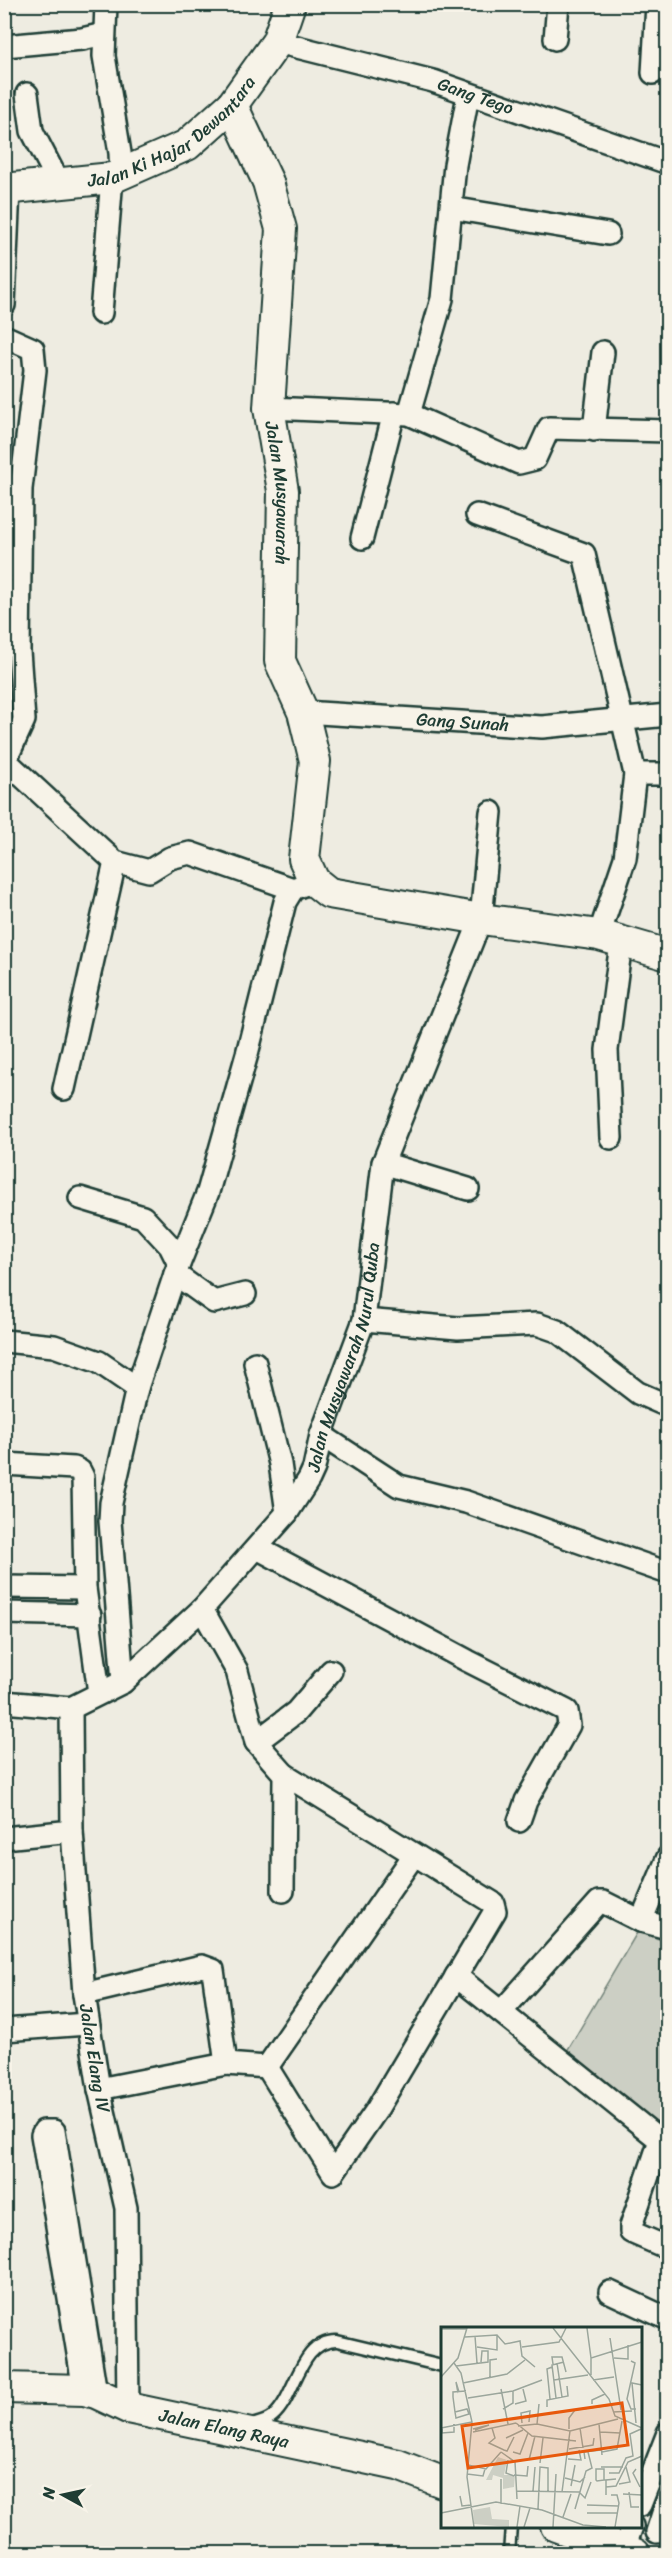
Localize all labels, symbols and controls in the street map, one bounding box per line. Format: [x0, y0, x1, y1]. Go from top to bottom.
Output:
street label: Gang Tego [433, 68, 518, 124]
street label: Jalan Ki Hajar Dewantara [85, 69, 264, 196]
street label: Jalan Musyawarah [255, 418, 299, 565]
street label: Gang Sunah [415, 703, 510, 741]
street label: Jalan Musyawarah Nurul Quba [297, 1241, 389, 1476]
street label: Jalan Elang IV [70, 2001, 120, 2117]
inset map [441, 2327, 642, 2528]
street label: Jalan Elang Raya [155, 2399, 293, 2458]
north arrow [33, 2465, 93, 2525]
text: N [33, 2485, 64, 2501]

